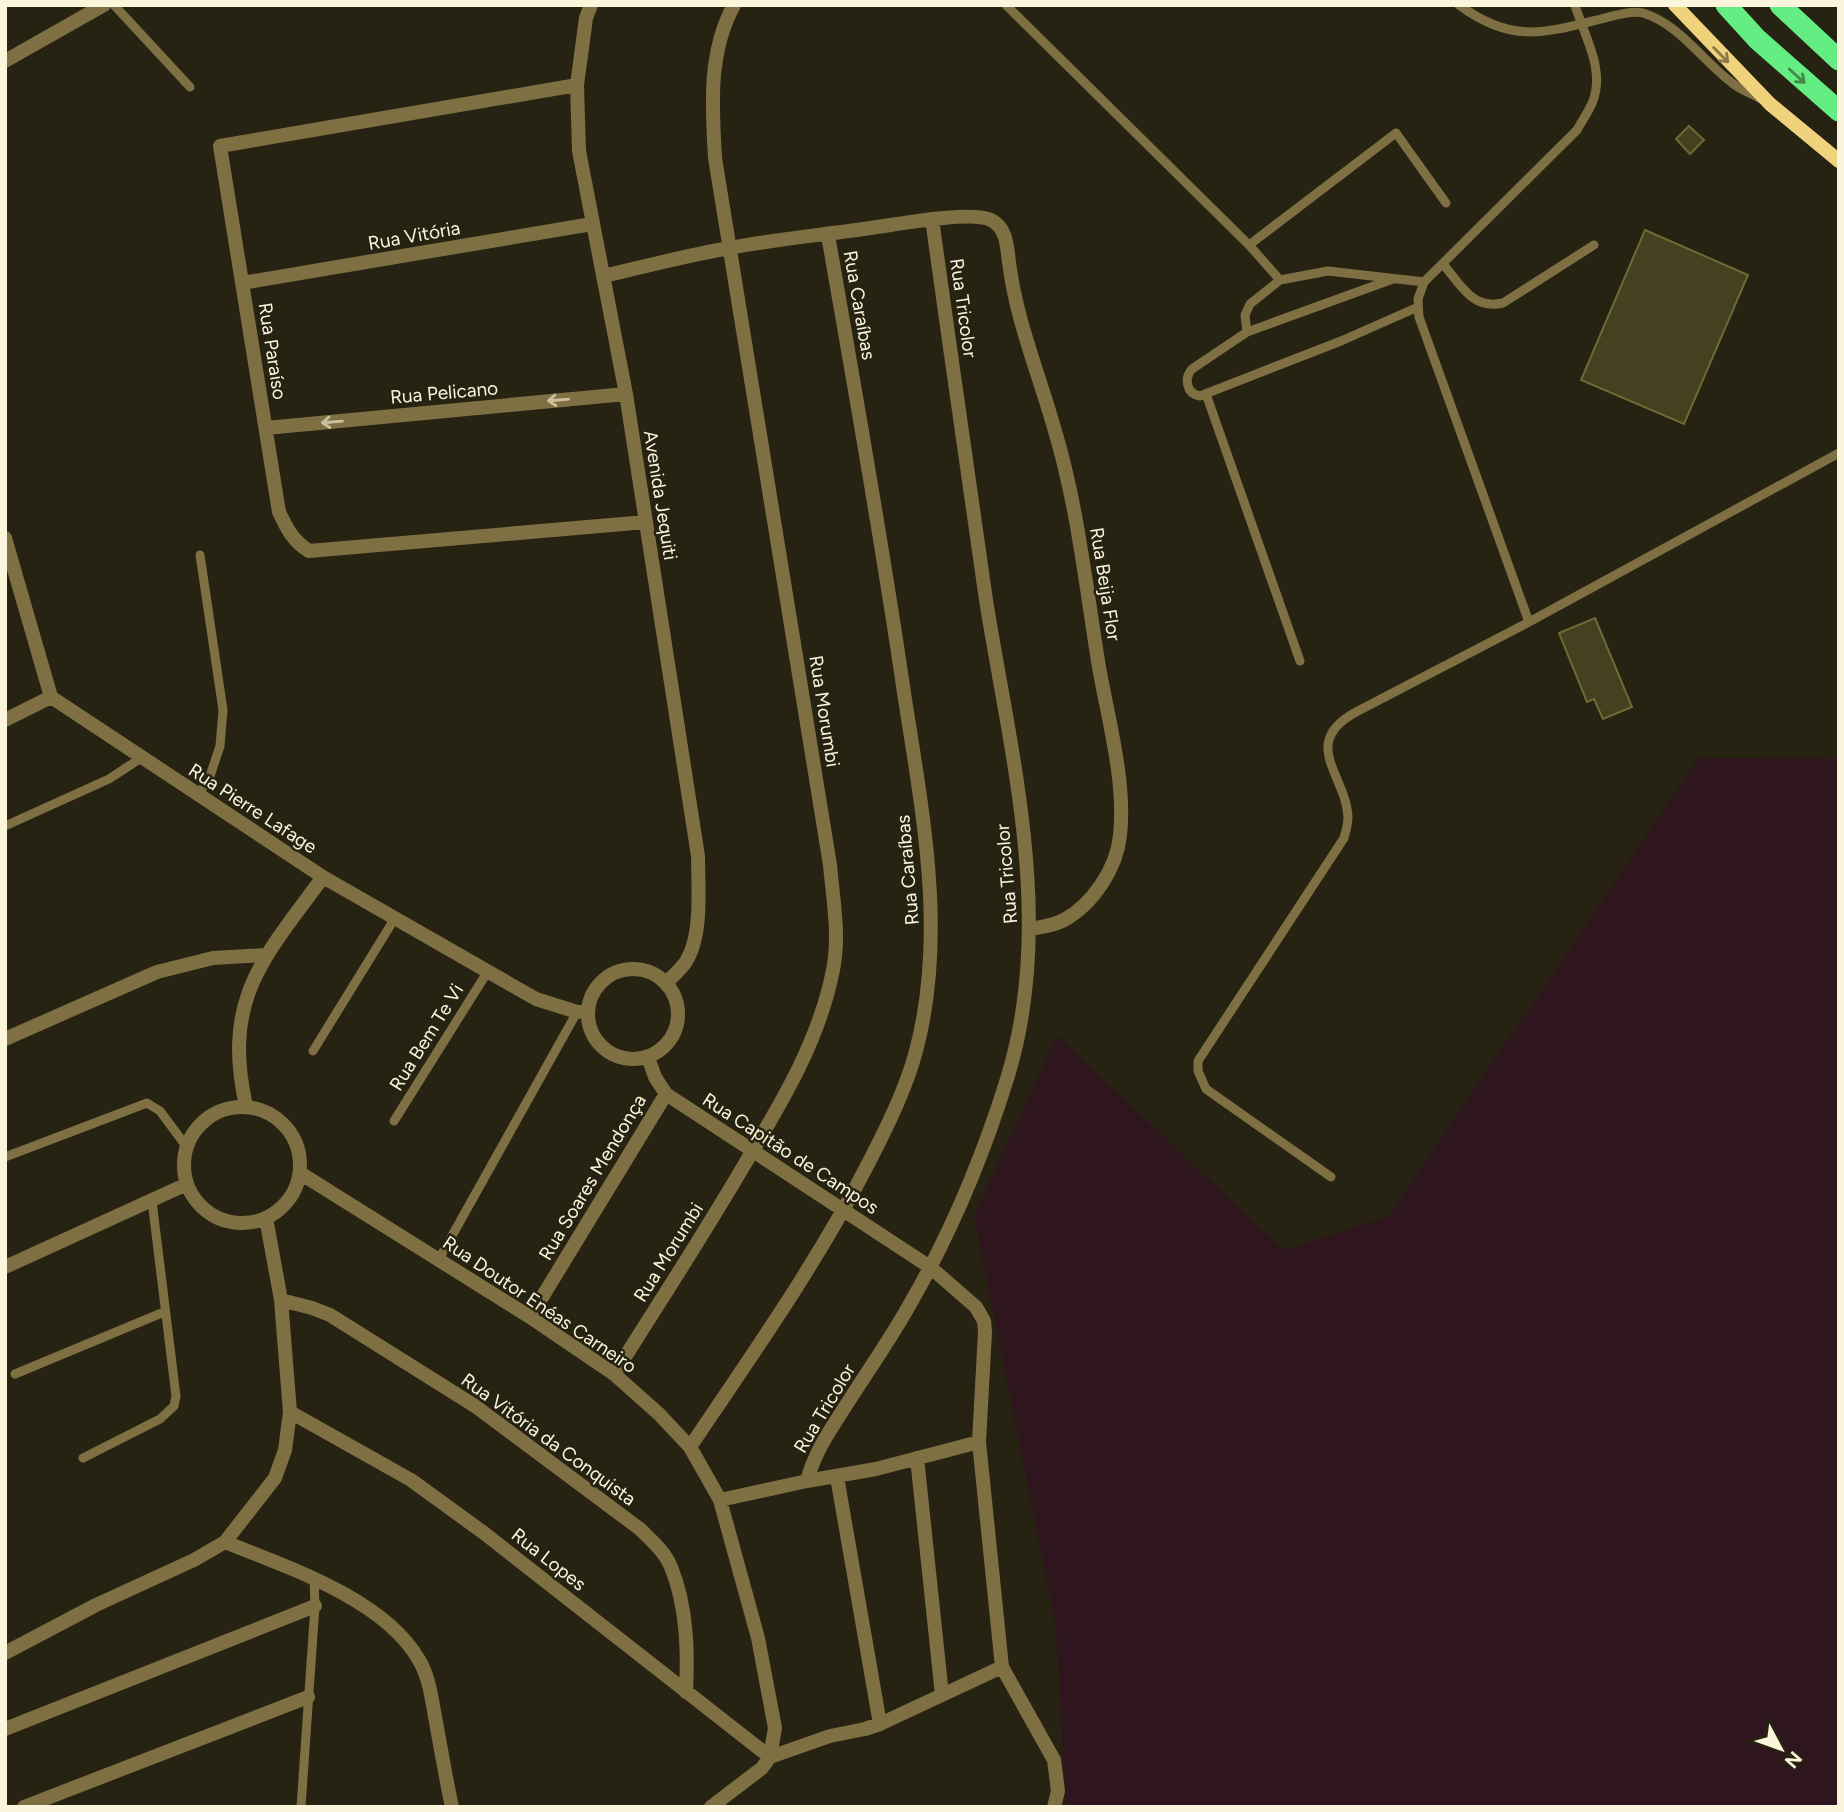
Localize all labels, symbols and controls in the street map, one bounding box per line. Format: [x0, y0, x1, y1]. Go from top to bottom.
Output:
one-way arrow [1713, 46, 1730, 63]
one-way arrow [1788, 68, 1806, 84]
street label: Rua Vitória [366, 216, 462, 255]
street label: Rua Caraíbas [839, 249, 880, 362]
street label: Rua Tricolor [945, 257, 982, 360]
street label: Rua Paraíso [253, 301, 292, 401]
street label: Rua Pelicano [389, 376, 499, 409]
one-way arrow [547, 394, 570, 407]
one-way arrow [321, 416, 344, 429]
street label: Avenida Jequiti [639, 429, 682, 562]
street label: Rua Beija Flor [1085, 526, 1126, 643]
street label: Rua Morumbi [804, 654, 845, 769]
street label: Rua Pierre Lafage [184, 758, 321, 858]
street label: Rua Caraíbas [891, 814, 924, 926]
street label: Rua Tricolor [991, 822, 1022, 925]
street label: Rua Bem Te Vi [384, 980, 468, 1095]
street label: Rua Capitão de Campos [698, 1088, 883, 1219]
street label: Rua Soares Mendonça [534, 1090, 651, 1264]
street label: Rua Morumbi [629, 1198, 708, 1306]
street label: Rua Doutor Enéas Carneiro [438, 1231, 641, 1378]
street label: Rua Tricolor [789, 1359, 860, 1457]
street label: Rua Vitória da Conquista [457, 1368, 641, 1511]
street label: Rua Lopes [507, 1523, 591, 1596]
north arrow [1746, 1714, 1816, 1784]
text: N [1780, 1747, 1807, 1773]

